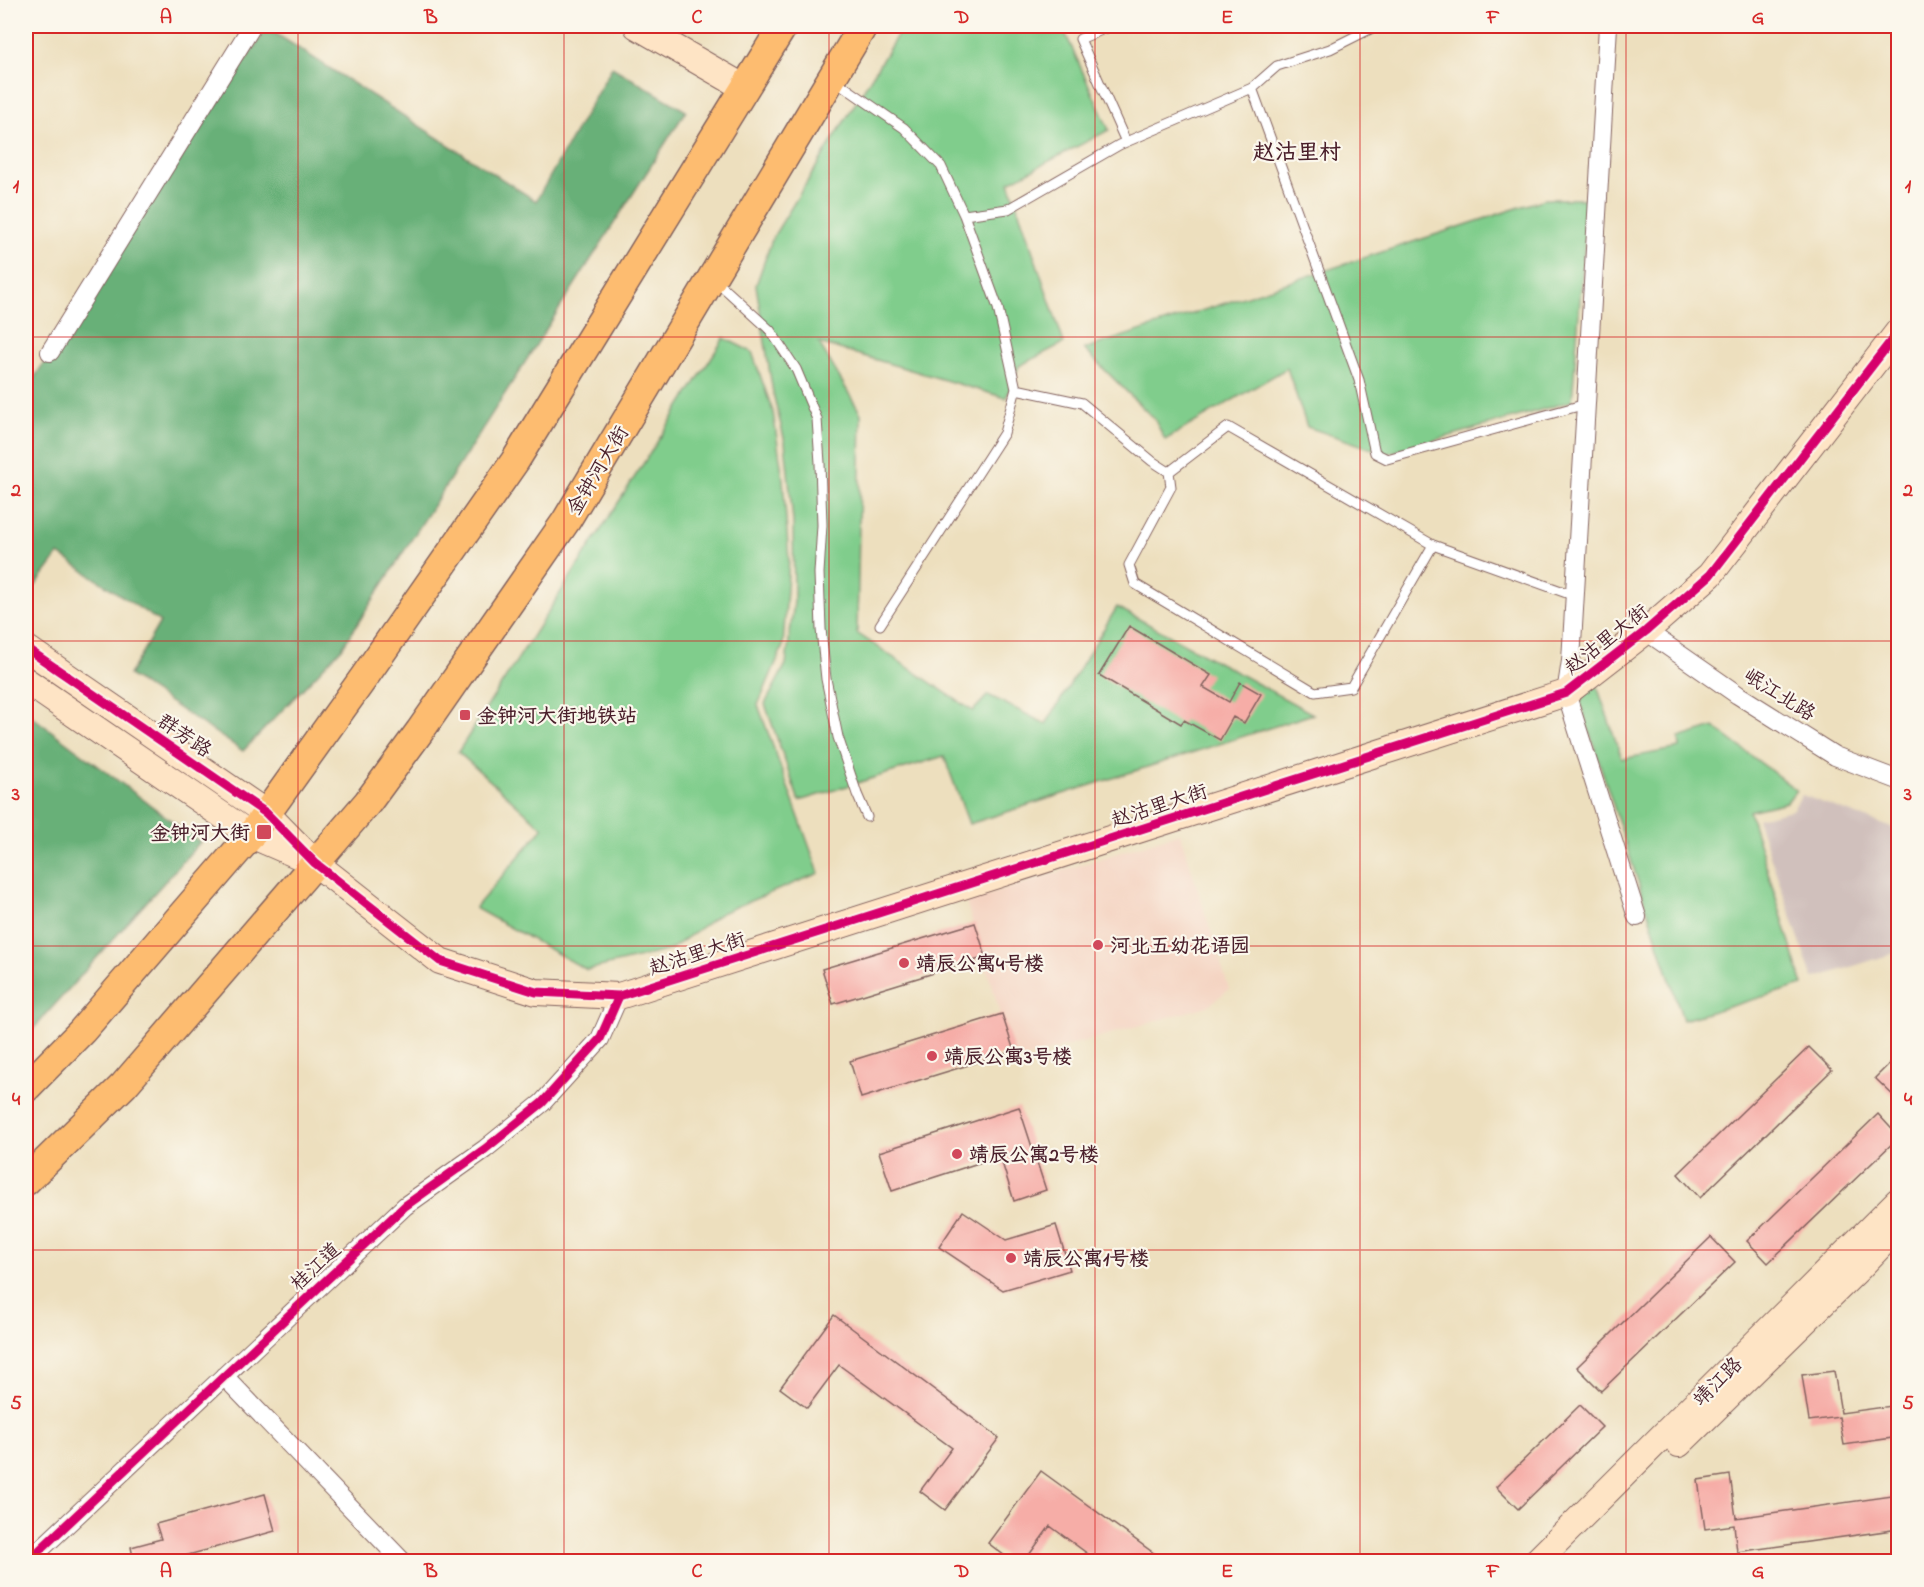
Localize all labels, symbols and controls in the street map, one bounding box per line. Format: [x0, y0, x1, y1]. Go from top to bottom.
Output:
text: A [160, 4, 172, 33]
text: B [423, 4, 438, 33]
text: C [692, 4, 703, 33]
text: D [954, 4, 969, 33]
text: E [1221, 4, 1233, 33]
text: F [1486, 4, 1500, 33]
text: G [1752, 4, 1765, 33]
district label: 赵沽里村 [1253, 138, 1341, 170]
text: 1 [13, 173, 20, 202]
text: 1 [1905, 173, 1912, 202]
street label: 金钟河大街 [561, 421, 637, 522]
text: 2 [10, 477, 21, 506]
text: 2 [1902, 477, 1913, 506]
street label: 赵沽里大街 [1559, 599, 1656, 683]
street label: 岷江北路 [1737, 663, 1821, 730]
place label: 金钟河大街地铁站 [477, 703, 637, 732]
street label: 群芳路 [151, 708, 217, 766]
marker: 金钟河大街地铁站 [458, 708, 472, 722]
street label: 赵沽里大街 [1108, 778, 1212, 837]
text: 3 [11, 781, 20, 810]
text: 3 [1903, 781, 1912, 810]
place label: 金钟河大街 [150, 820, 250, 849]
marker: 金钟河大街 [255, 823, 273, 841]
street label: 赵沽里大街 [646, 926, 750, 985]
place label: 河北五幼花语园 [1110, 933, 1250, 962]
marker: 河北五幼花语园 [1091, 938, 1105, 952]
place label: 靖辰公寓4号楼 [916, 951, 1044, 980]
marker: 靖辰公寓4号楼 [897, 956, 911, 970]
place label: 靖辰公寓3号楼 [944, 1044, 1072, 1073]
marker: 靖辰公寓3号楼 [925, 1049, 939, 1063]
text: 4 [12, 1086, 21, 1115]
text: 4 [1904, 1086, 1913, 1115]
place label: 靖辰公寓2号楼 [969, 1142, 1099, 1171]
marker: 靖辰公寓2号楼 [950, 1147, 964, 1161]
street label: 桂江道 [285, 1237, 349, 1299]
place label: 靖辰公寓1号楼 [1023, 1246, 1149, 1275]
marker: 靖辰公寓1号楼 [1004, 1251, 1018, 1265]
street label: 靖江路 [1687, 1351, 1751, 1414]
text: 5 [10, 1390, 22, 1419]
text: 5 [1902, 1390, 1914, 1419]
text: A [160, 1558, 172, 1587]
text: B [423, 1558, 438, 1587]
text: C [692, 1558, 703, 1587]
text: D [954, 1558, 969, 1587]
text: E [1221, 1558, 1233, 1587]
text: F [1486, 1558, 1500, 1587]
text: G [1752, 1558, 1765, 1587]

